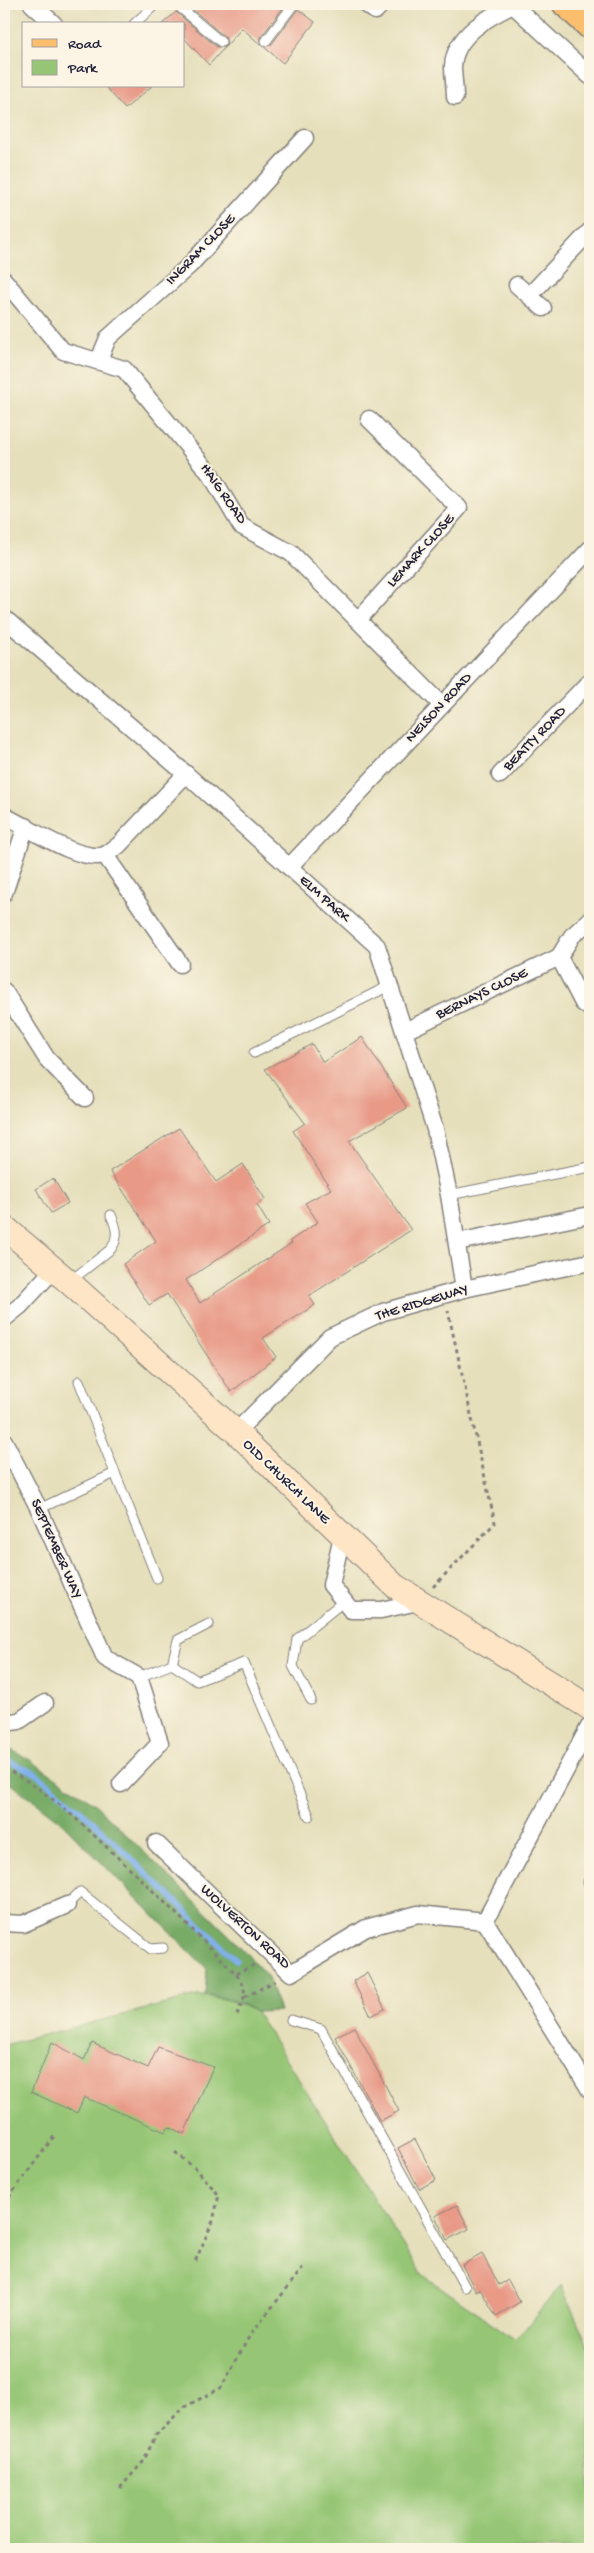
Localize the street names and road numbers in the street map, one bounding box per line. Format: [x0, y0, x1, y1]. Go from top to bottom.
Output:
street label: INGRAM CLOSE [162, 210, 240, 290]
street label: HAIG ROAD [196, 460, 250, 528]
street label: LEMARK CLOSE [383, 510, 459, 591]
street label: NELSON ROAD [402, 669, 476, 747]
street label: BEATTY ROAD [499, 703, 571, 776]
street label: ELM PARK [295, 872, 354, 928]
street label: BERNAYS CLOSE [432, 964, 531, 1024]
street label: THE RIDGEWAY [373, 1280, 470, 1326]
street label: OLD CHURCH LANE [238, 1436, 334, 1529]
street label: SEPTEMBER WAY [26, 1496, 86, 1602]
street label: WOLVERTON ROAD [196, 1881, 294, 1973]

